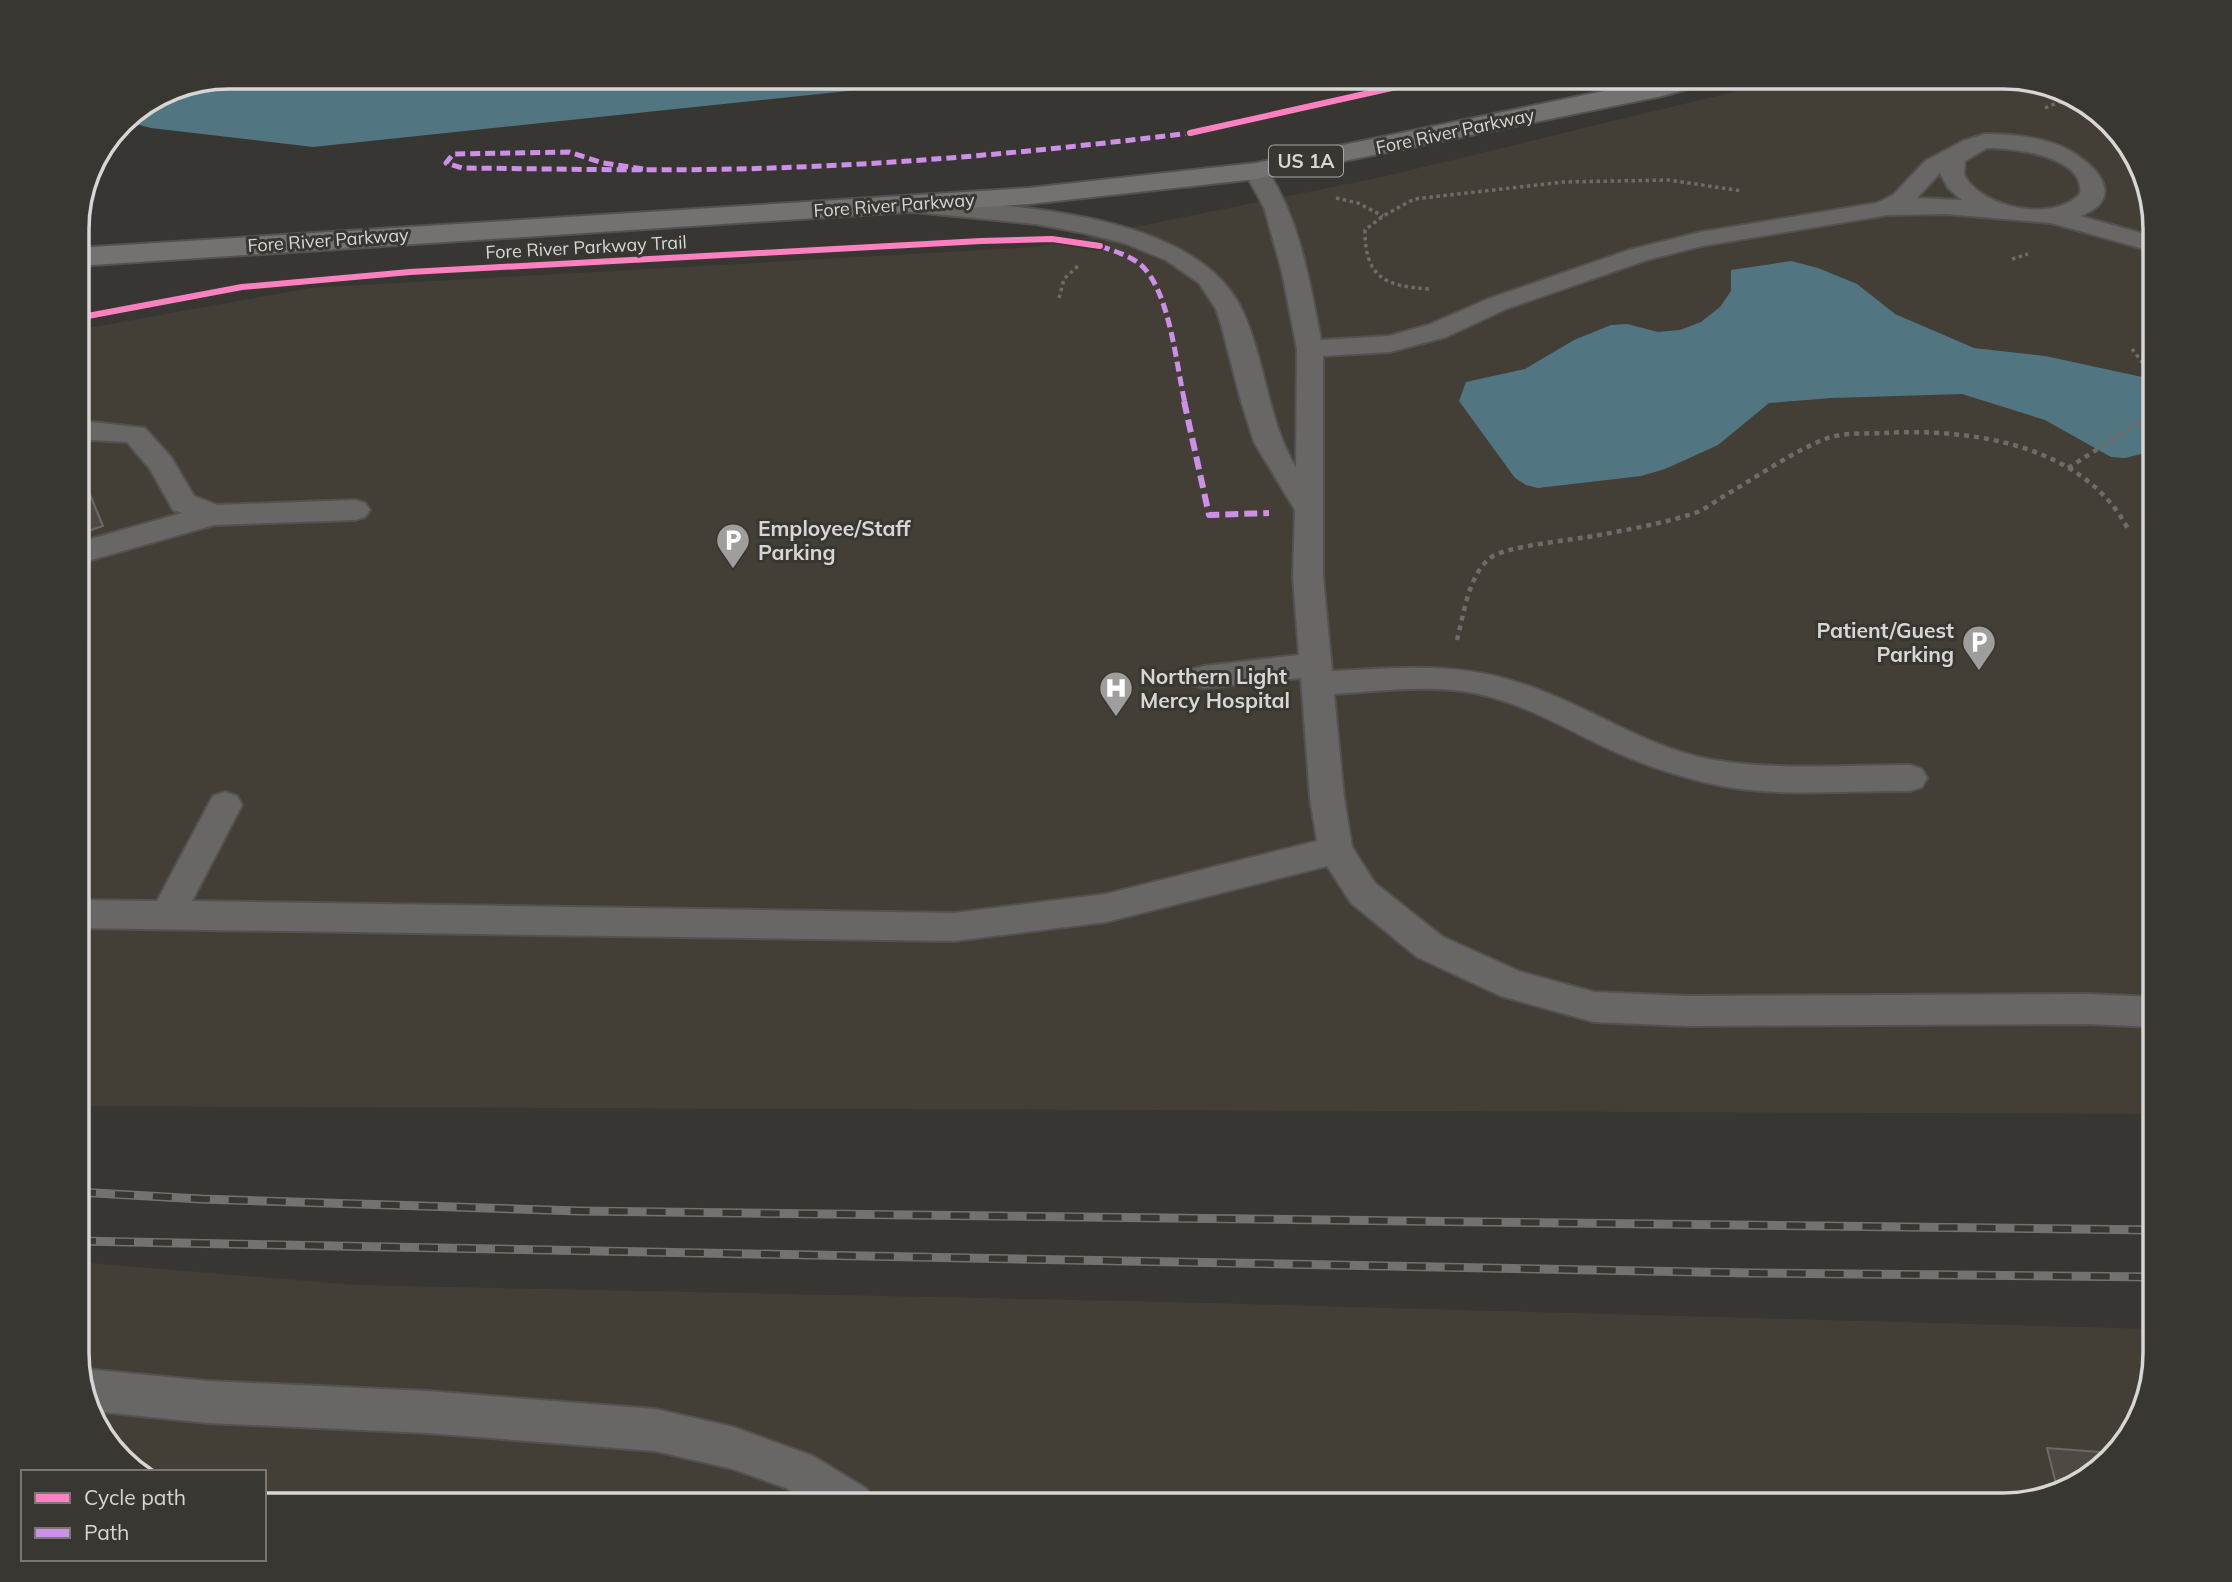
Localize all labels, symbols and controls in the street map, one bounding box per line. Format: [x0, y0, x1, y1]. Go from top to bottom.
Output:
street label: Fore River Parkway [1374, 103, 1537, 159]
road number: US 1A [1269, 146, 1343, 176]
street label: Fore River Parkway [813, 188, 976, 222]
street label: Fore River Parkway [247, 223, 410, 257]
street label: Fore River Parkway Trail [485, 230, 687, 264]
place label: Employee/Staff Parking [758, 515, 912, 565]
parking icon: Employee/Staff Parking [714, 521, 752, 570]
place label: Patient/Guest Parking [1816, 617, 1954, 667]
parking icon: Patient/Guest Parking [1960, 623, 1998, 672]
place label: Northern Light Mercy Hospital [1140, 663, 1290, 713]
hospital icon: Northern Light Mercy Hospital [1097, 669, 1135, 718]
legend [21, 1470, 266, 1561]
text: Cycle path [84, 1484, 186, 1510]
text: Path [84, 1519, 129, 1545]

